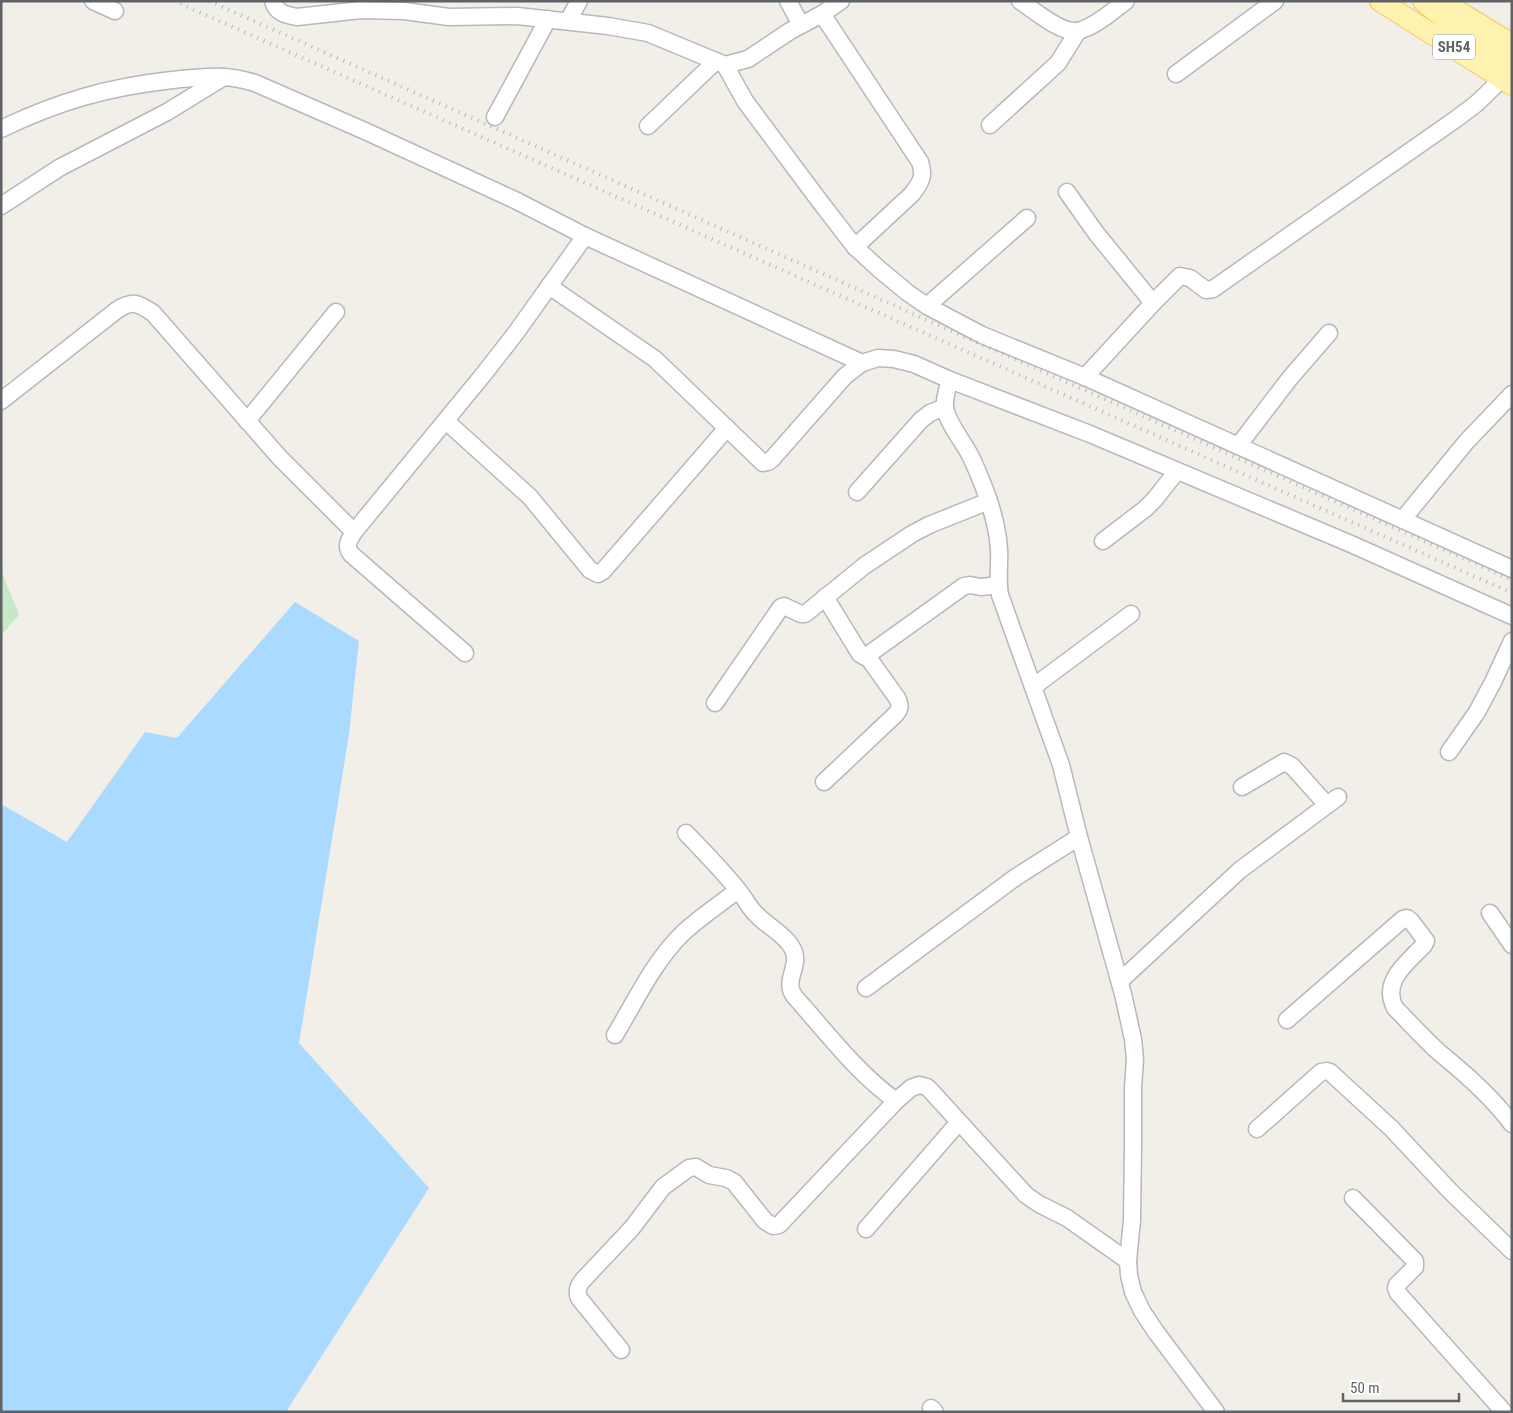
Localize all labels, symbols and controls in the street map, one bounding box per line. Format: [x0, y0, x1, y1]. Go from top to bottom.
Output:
road number: SH54 [1433, 34, 1475, 60]
scale bar [1343, 1370, 1459, 1402]
text: 50 m [1350, 1379, 1380, 1397]

